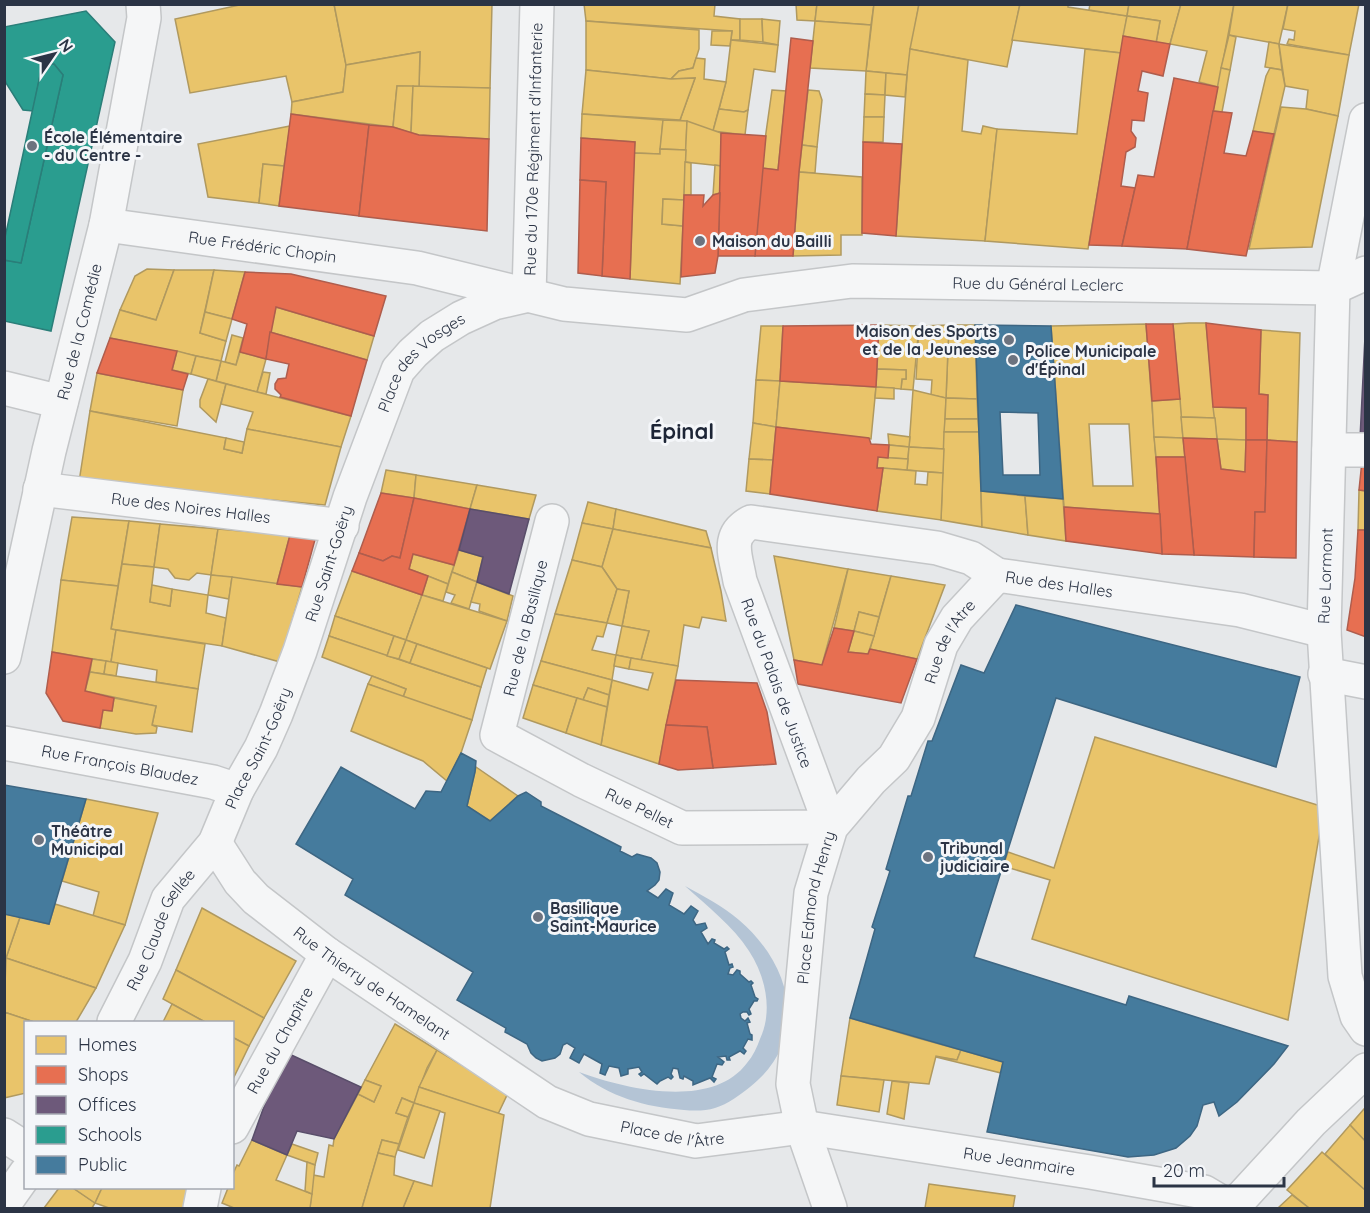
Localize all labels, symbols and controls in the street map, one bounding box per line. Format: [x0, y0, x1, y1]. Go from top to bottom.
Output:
street label: Rue du 170e Régiment d'Infanterie [520, 22, 546, 276]
north arrow [24, 24, 84, 84]
text: N [55, 35, 78, 56]
place label: École Élémentaire - du Centre - [44, 127, 182, 165]
marker: École Élémentaire - du Centre - [25, 139, 39, 153]
street label: Rue Frédéric Chopin [187, 226, 338, 267]
place label: Maison du Bailli [712, 231, 832, 251]
marker: Maison du Bailli [693, 234, 707, 248]
street label: Rue de la Comédie [52, 261, 106, 402]
street label: Rue du Général Leclerc [952, 272, 1124, 295]
street label: Place des Vosges [373, 308, 468, 415]
place label: Maison des Sports et de la Jeunesse [856, 321, 997, 359]
marker: Maison des Sports et de la Jeunesse [1002, 333, 1016, 347]
place label: Police Municipale d'Épinal [1025, 341, 1156, 379]
marker: Police Municipale d'Épinal [1006, 353, 1020, 367]
district label: Épinal [650, 417, 714, 445]
street label: Rue des Noires Halles [110, 488, 272, 527]
street label: Rue Saint-Goëry [300, 503, 357, 624]
street label: Rue Lormont [1313, 528, 1337, 624]
street label: Rue de la Basilique [498, 558, 552, 698]
street label: Rue des Halles [1004, 566, 1114, 602]
street label: Rue du Palais de Justice [737, 595, 817, 771]
street label: Rue de l'Atre [919, 595, 979, 686]
street label: Place Saint-Goëry [220, 684, 295, 812]
street label: Rue François Blaudez [40, 740, 200, 789]
street label: Rue Pellet [602, 783, 677, 833]
place label: Théâtre Municipal [51, 821, 123, 859]
street label: Place Edmond Henry [792, 828, 839, 985]
marker: Théâtre Municipal [32, 833, 46, 847]
place label: Tribunal judiciaire [939, 838, 1010, 876]
marker: Tribunal judiciaire [921, 850, 935, 864]
street label: Rue Claude Gellée [122, 864, 199, 994]
place label: Basilique Saint-Maurice [550, 898, 657, 936]
marker: Basilique Saint-Maurice [531, 910, 545, 924]
street label: Rue Thierry de Hamelant [290, 922, 454, 1044]
street label: Rue du Chapître [242, 983, 317, 1097]
legend [24, 1021, 234, 1189]
text: Homes [78, 1033, 137, 1056]
text: Shops [78, 1063, 129, 1086]
text: Offices [78, 1093, 137, 1116]
street label: Place de l'Âtre [619, 1116, 725, 1151]
text: Schools [78, 1123, 142, 1146]
street label: Rue Jeanmaire [962, 1142, 1077, 1180]
scale bar [1154, 1150, 1284, 1188]
text: Public [78, 1153, 127, 1176]
text: 20 m [1163, 1159, 1205, 1182]

